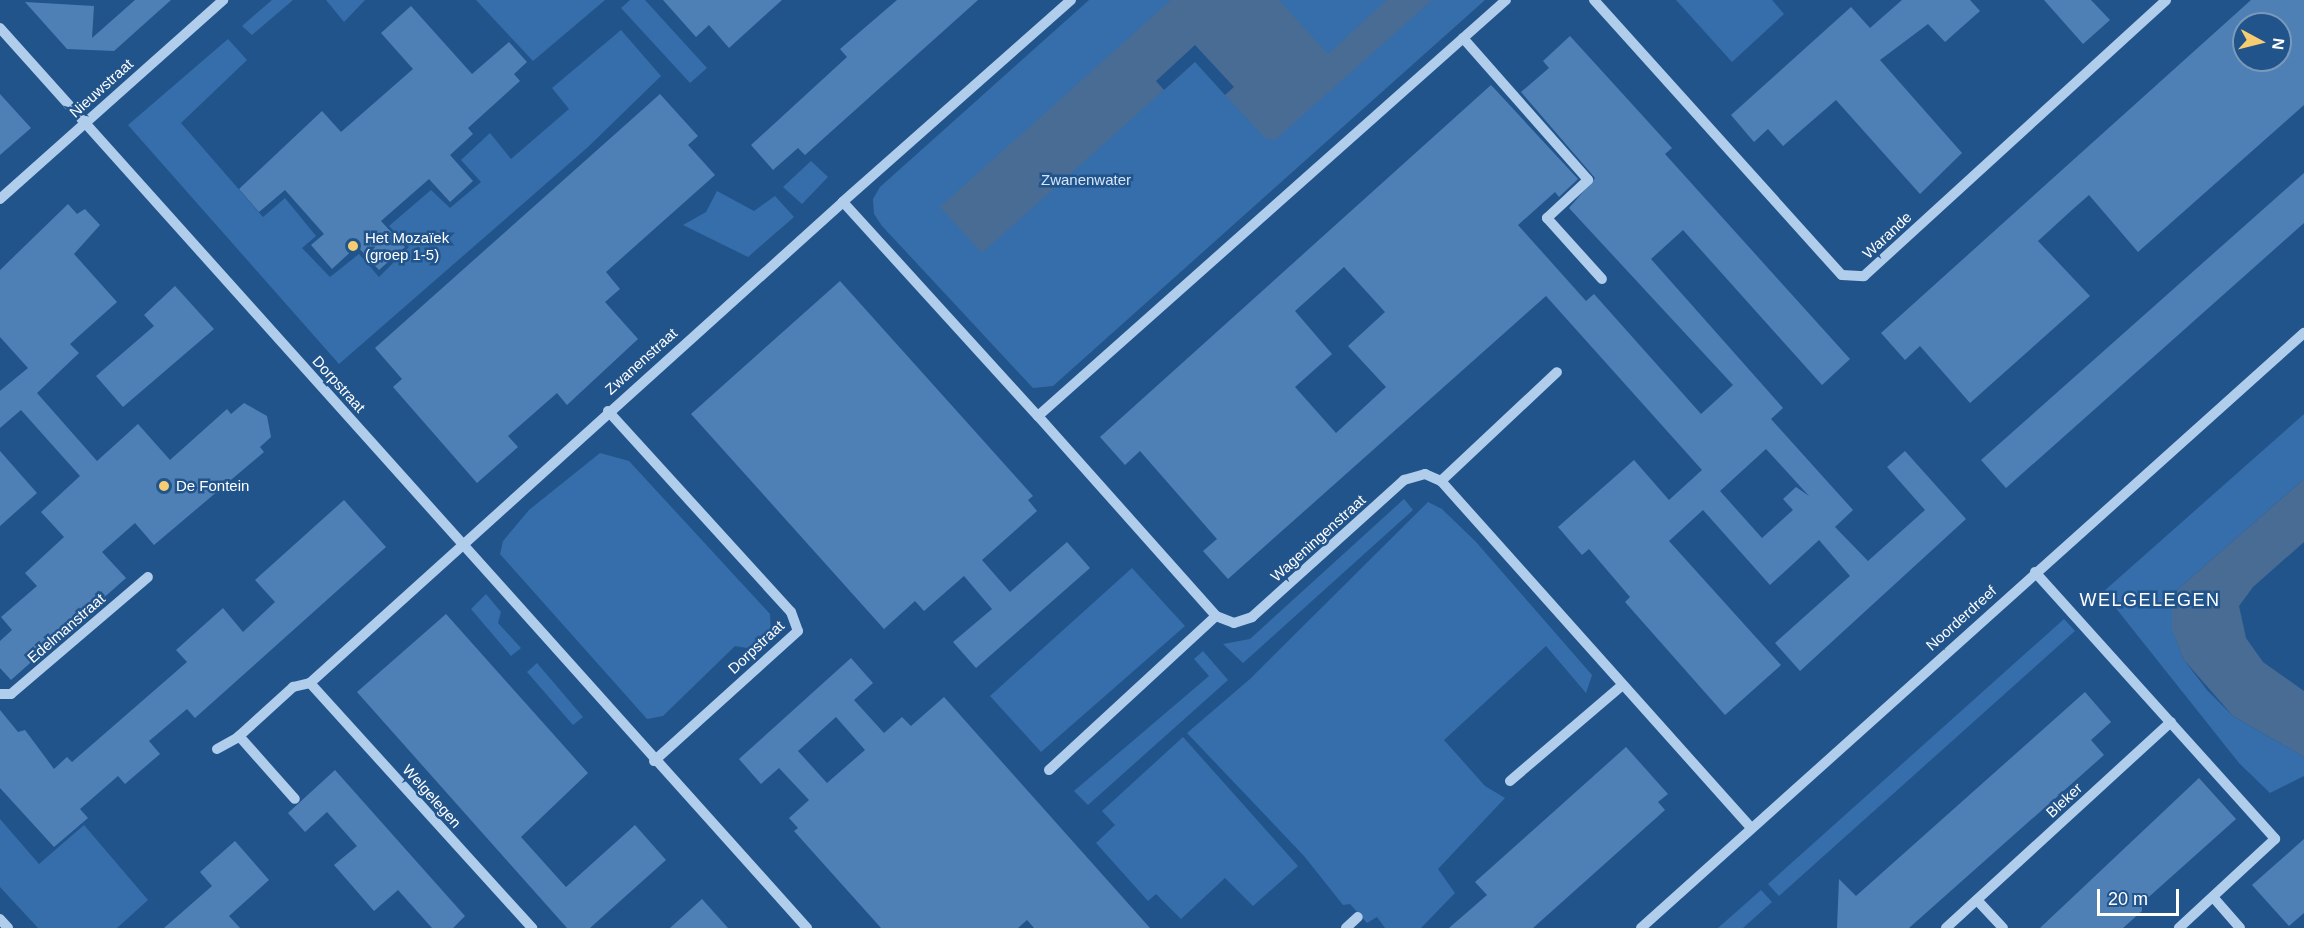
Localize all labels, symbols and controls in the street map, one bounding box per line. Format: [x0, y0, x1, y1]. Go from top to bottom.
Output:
north arrow [2232, 12, 2292, 72]
text: N [2269, 37, 2288, 51]
street label: Nieuwstraat [66, 55, 136, 121]
park label: Zwanenwater [1041, 171, 1131, 189]
street label: Warande [1859, 208, 1915, 262]
place label: Het Mozaïek (groep 1-5) [365, 228, 449, 263]
marker: Het Mozaïek (groep 1-5) [346, 239, 360, 253]
street label: Zwanenstraat [601, 324, 681, 398]
street label: Dorpstraat [309, 352, 369, 416]
place label: De Fontein [176, 477, 249, 495]
marker: De Fontein [157, 479, 171, 493]
street label: Wageningenstraat [1267, 491, 1369, 585]
street label: Noorderdreef [1922, 582, 2000, 654]
street label: Edelmanstraat [24, 589, 108, 667]
district label: WELGELEGEN [2079, 589, 2221, 611]
street label: Dorpstraat [724, 617, 788, 677]
street label: Welgelegen [399, 761, 465, 831]
street label: Bleker [2042, 779, 2086, 821]
scale bar [2100, 877, 2182, 915]
text: 20 m [2108, 889, 2148, 909]

